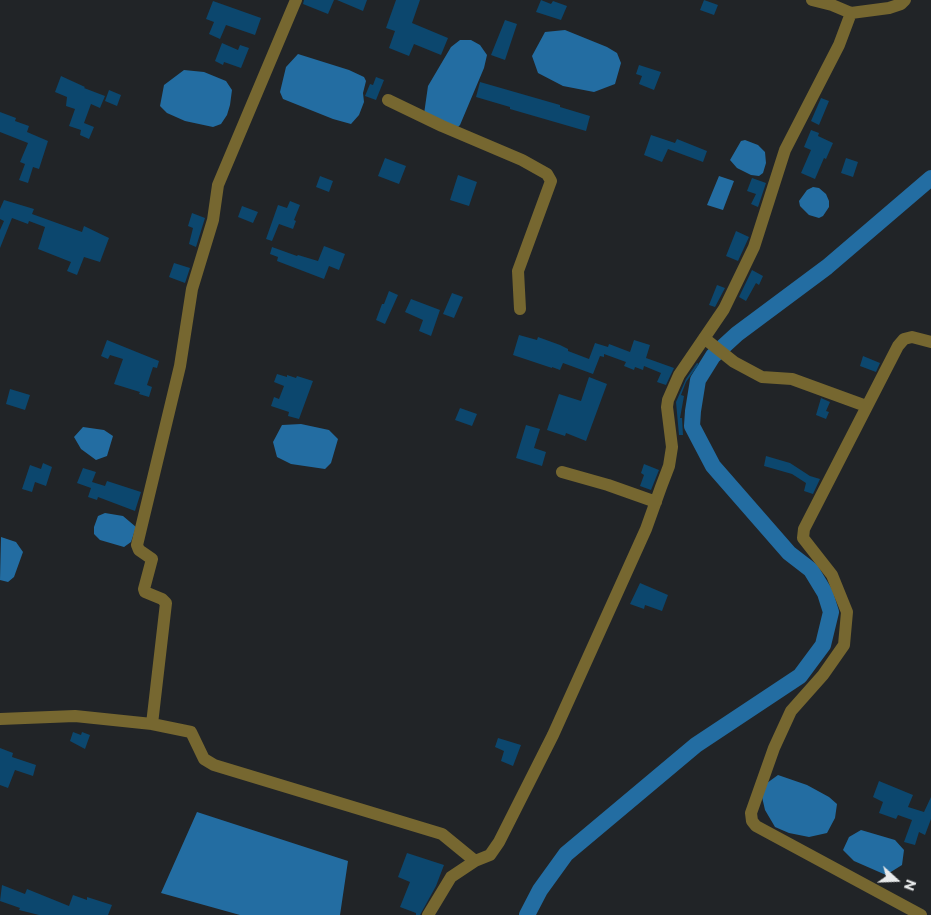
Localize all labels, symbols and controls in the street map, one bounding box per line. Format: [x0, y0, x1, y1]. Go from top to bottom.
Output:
north arrow [871, 855, 921, 905]
text: N [901, 877, 920, 893]

